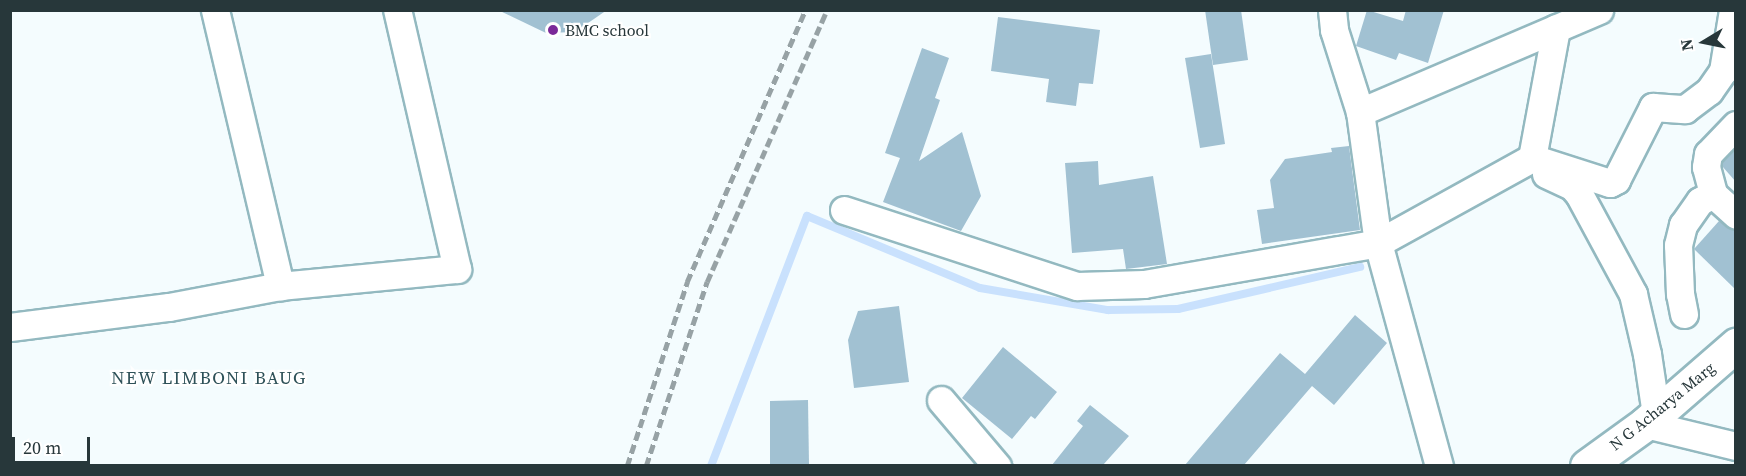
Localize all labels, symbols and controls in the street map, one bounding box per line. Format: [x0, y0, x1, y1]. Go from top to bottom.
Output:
north arrow [1674, 12, 1734, 72]
place label: BMC school [565, 20, 649, 40]
marker: BMC school [546, 23, 560, 37]
text: N [1674, 37, 1698, 53]
street label: N G Acharya Marg [1606, 358, 1718, 454]
district label: NEW LIMBONI BAUG [111, 367, 307, 389]
scale bar [15, 425, 93, 463]
text: 20 m [23, 435, 61, 460]

